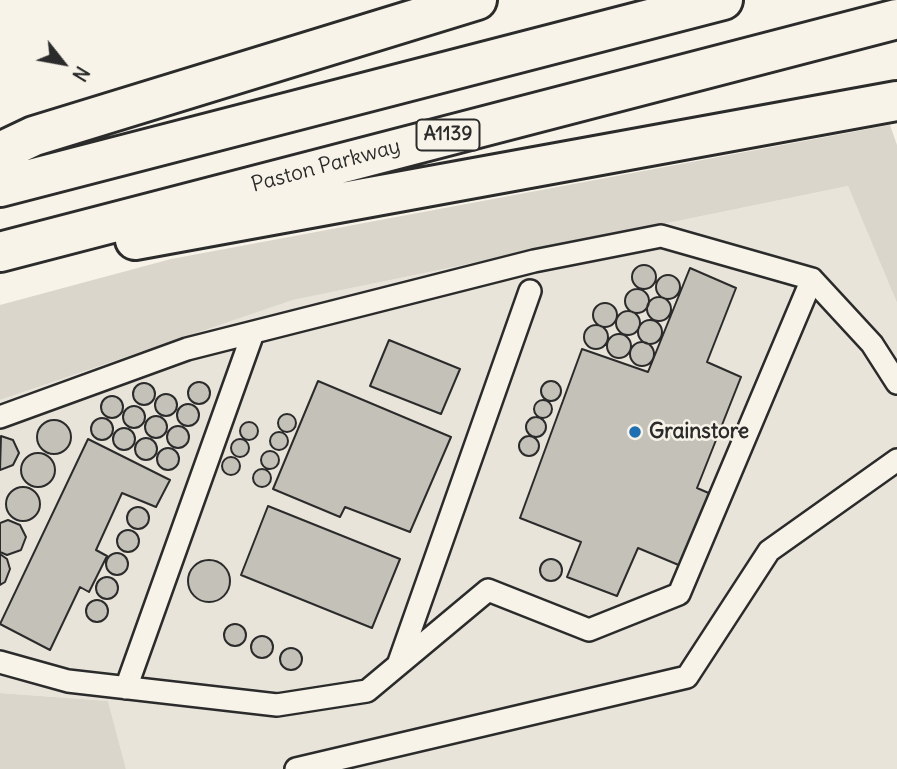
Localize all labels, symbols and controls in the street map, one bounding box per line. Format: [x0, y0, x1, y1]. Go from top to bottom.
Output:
north arrow [28, 28, 98, 98]
text: N [67, 62, 95, 86]
road number: A1139 [416, 119, 480, 150]
street label: Paston Parkway [249, 134, 403, 198]
place label: Grainstore [649, 419, 749, 445]
marker: Grainstore [627, 424, 643, 440]

